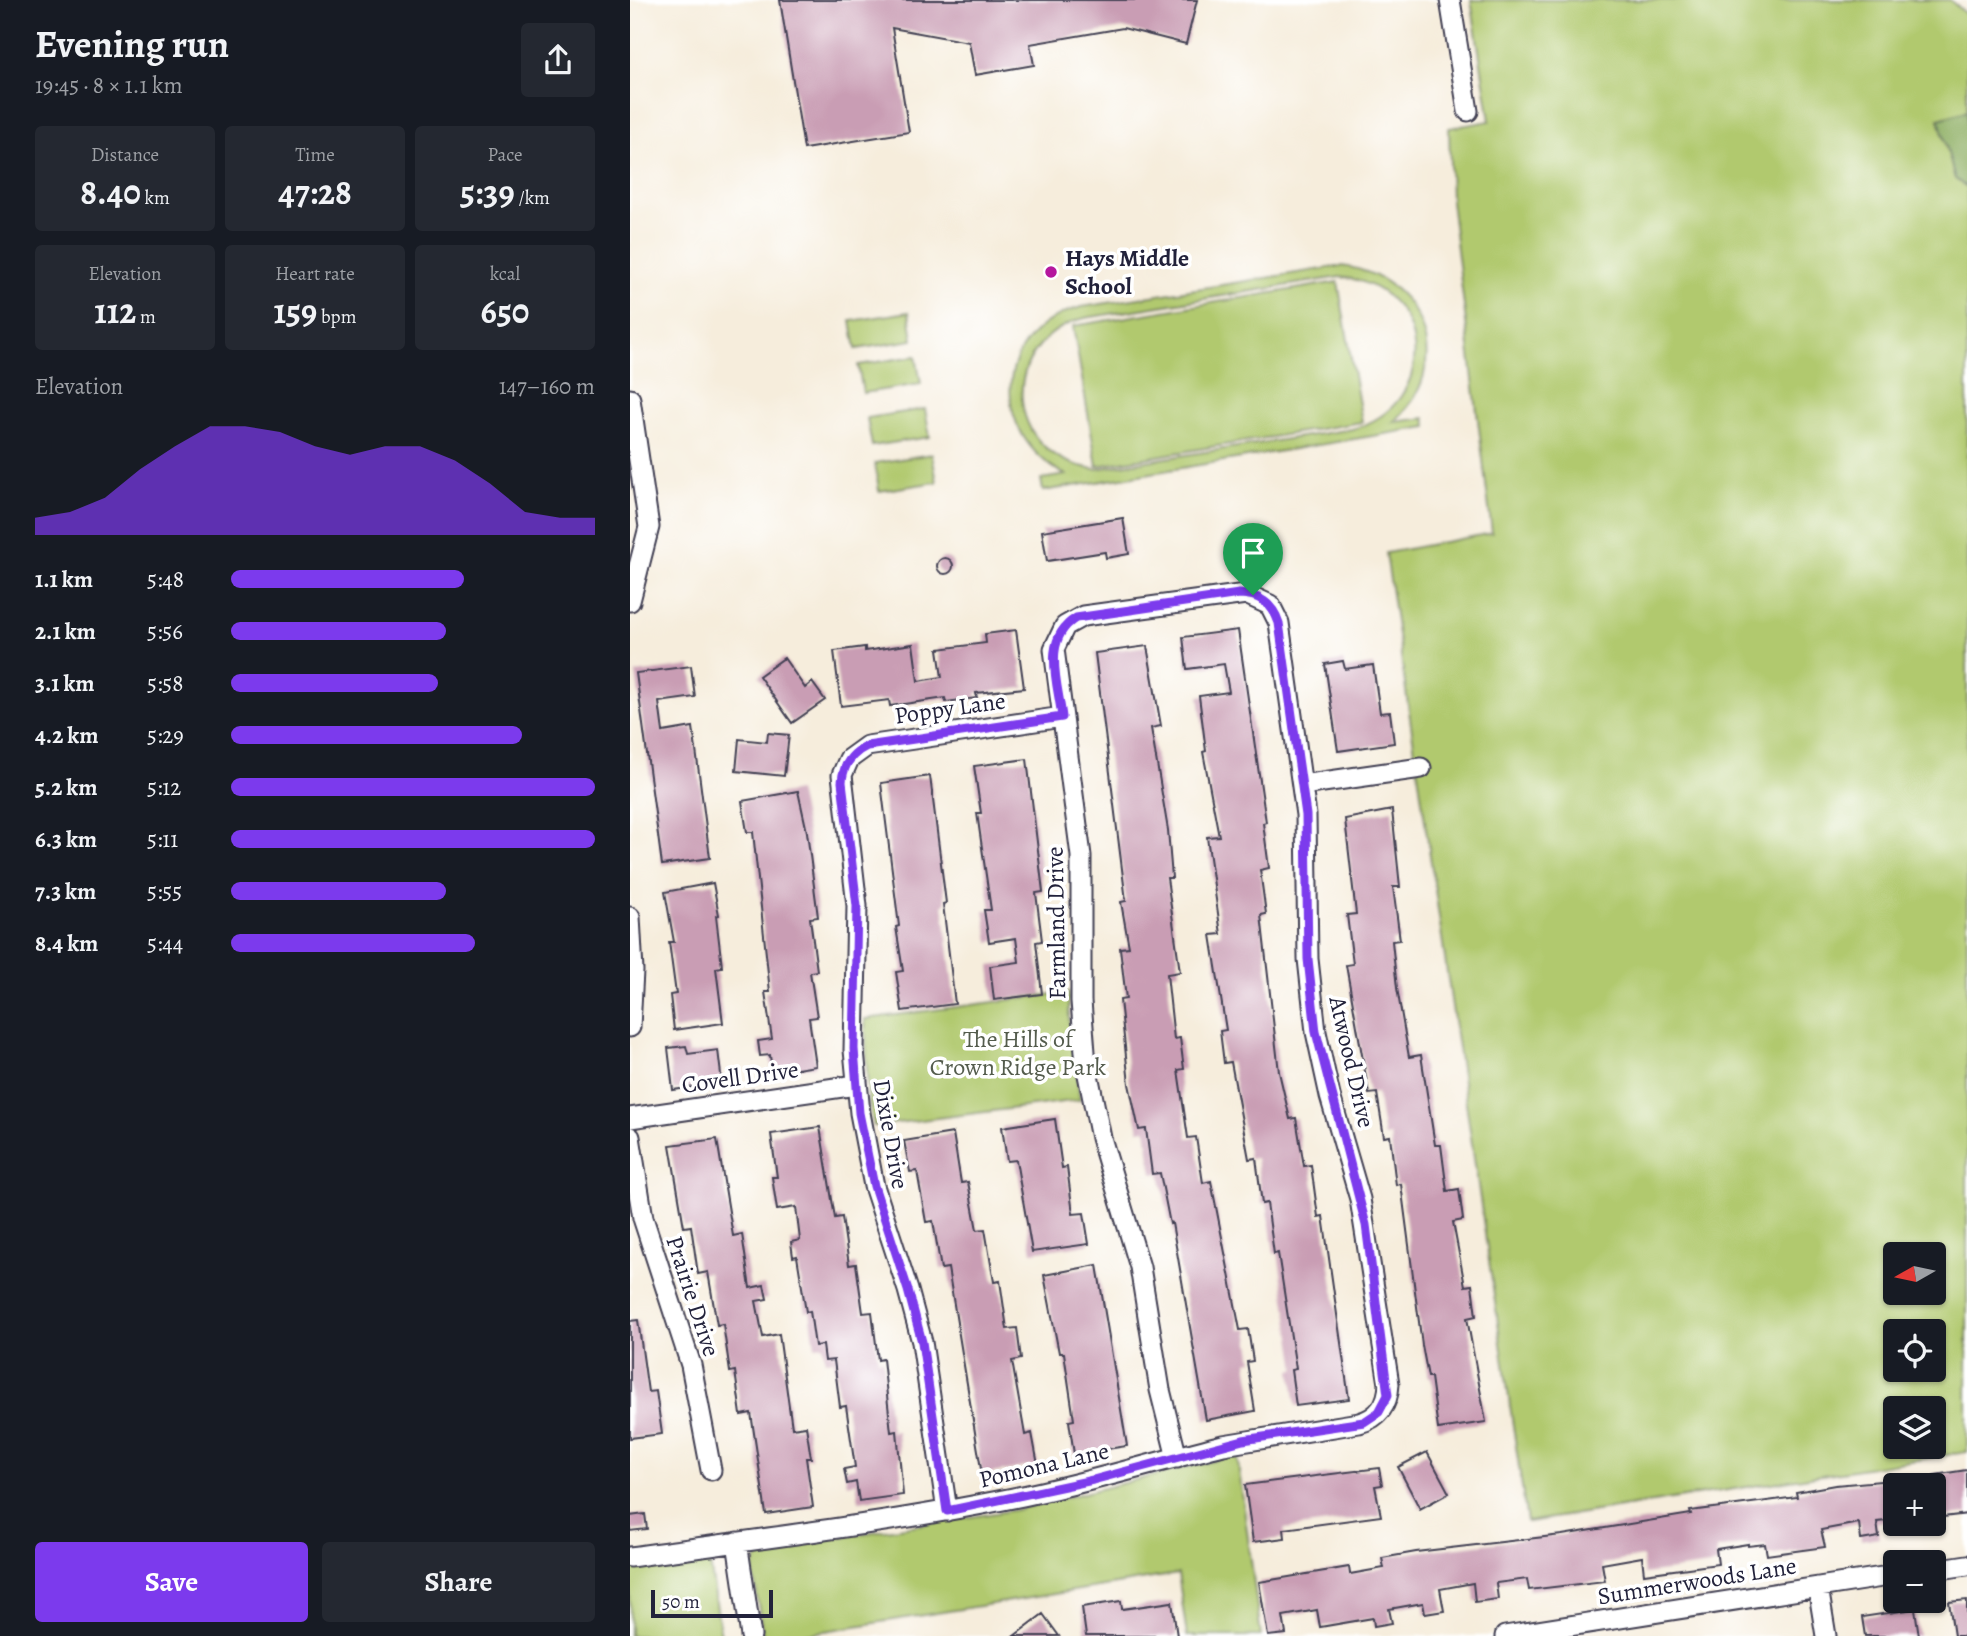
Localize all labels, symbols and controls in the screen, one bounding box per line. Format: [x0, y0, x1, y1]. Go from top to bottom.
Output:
text: Evening run [35, 18, 229, 70]
button: share [521, 23, 595, 97]
text: 19:45 · 8 × 1.1 km [35, 70, 183, 101]
text: Distance [91, 142, 159, 168]
text: Time [295, 142, 335, 168]
text: Pace [487, 142, 523, 168]
text: 8.40 [80, 168, 141, 216]
text: 47:28 [278, 168, 352, 216]
text: 5:39 [460, 168, 515, 216]
text: km [141, 185, 170, 211]
text: /km [515, 185, 550, 211]
place label: Hays Middle School [1065, 242, 1189, 302]
text: Elevation [89, 261, 161, 287]
text: Heart rate [275, 261, 355, 287]
text: kcal [490, 261, 520, 287]
marker: Hays Middle School [1043, 264, 1059, 280]
text: 112 [94, 287, 136, 335]
text: 159 [274, 287, 317, 335]
text: 650 [481, 287, 529, 335]
text: m [136, 304, 156, 330]
text: bpm [317, 304, 356, 330]
text: Elevation [35, 371, 123, 402]
text: 147–160 m [499, 371, 595, 402]
pin [1223, 523, 1283, 595]
icon: arrive [1234, 534, 1272, 572]
text: 1.1 km [35, 564, 93, 595]
text: 5:48 [147, 564, 184, 595]
text: 2.1 km [35, 616, 96, 647]
text: 5:56 [147, 616, 183, 647]
text: 3.1 km [35, 668, 95, 699]
text: 5:58 [147, 668, 183, 699]
street label: Poppy Lane [892, 684, 1008, 732]
text: 4.2 km [35, 720, 98, 751]
text: 5:29 [147, 720, 184, 751]
text: 5.2 km [35, 772, 97, 803]
text: 5:12 [147, 772, 181, 803]
text: 6.3 km [35, 824, 97, 855]
text: 5:11 [147, 824, 178, 855]
street label: Farmland Drive [1039, 846, 1073, 1000]
text: 7.3 km [35, 876, 96, 907]
text: 5:55 [147, 876, 182, 907]
text: 8.4 km [35, 928, 98, 959]
text: 5:44 [147, 928, 183, 959]
street label: Atwood Drive [1321, 992, 1383, 1131]
park label: The Hills of Crown Ridge Park [930, 1023, 1106, 1083]
street label: Covell Drive [680, 1053, 800, 1101]
street label: Dixie Drive [866, 1076, 916, 1192]
street label: Prairie Drive [658, 1232, 728, 1360]
north arrow [1883, 1242, 1946, 1306]
map controls [1883, 1242, 1946, 1613]
button: locate [1883, 1319, 1946, 1382]
button: layers [1883, 1396, 1946, 1459]
street label: Pomona Lane [976, 1435, 1112, 1495]
button: + [1883, 1473, 1946, 1536]
button: Save [35, 1542, 308, 1622]
button: Share [322, 1542, 595, 1622]
street label: Summerwoods Lane [1595, 1549, 1799, 1613]
button: − [1883, 1550, 1946, 1613]
scale bar [651, 1587, 774, 1619]
text: 50 m [662, 1589, 700, 1615]

